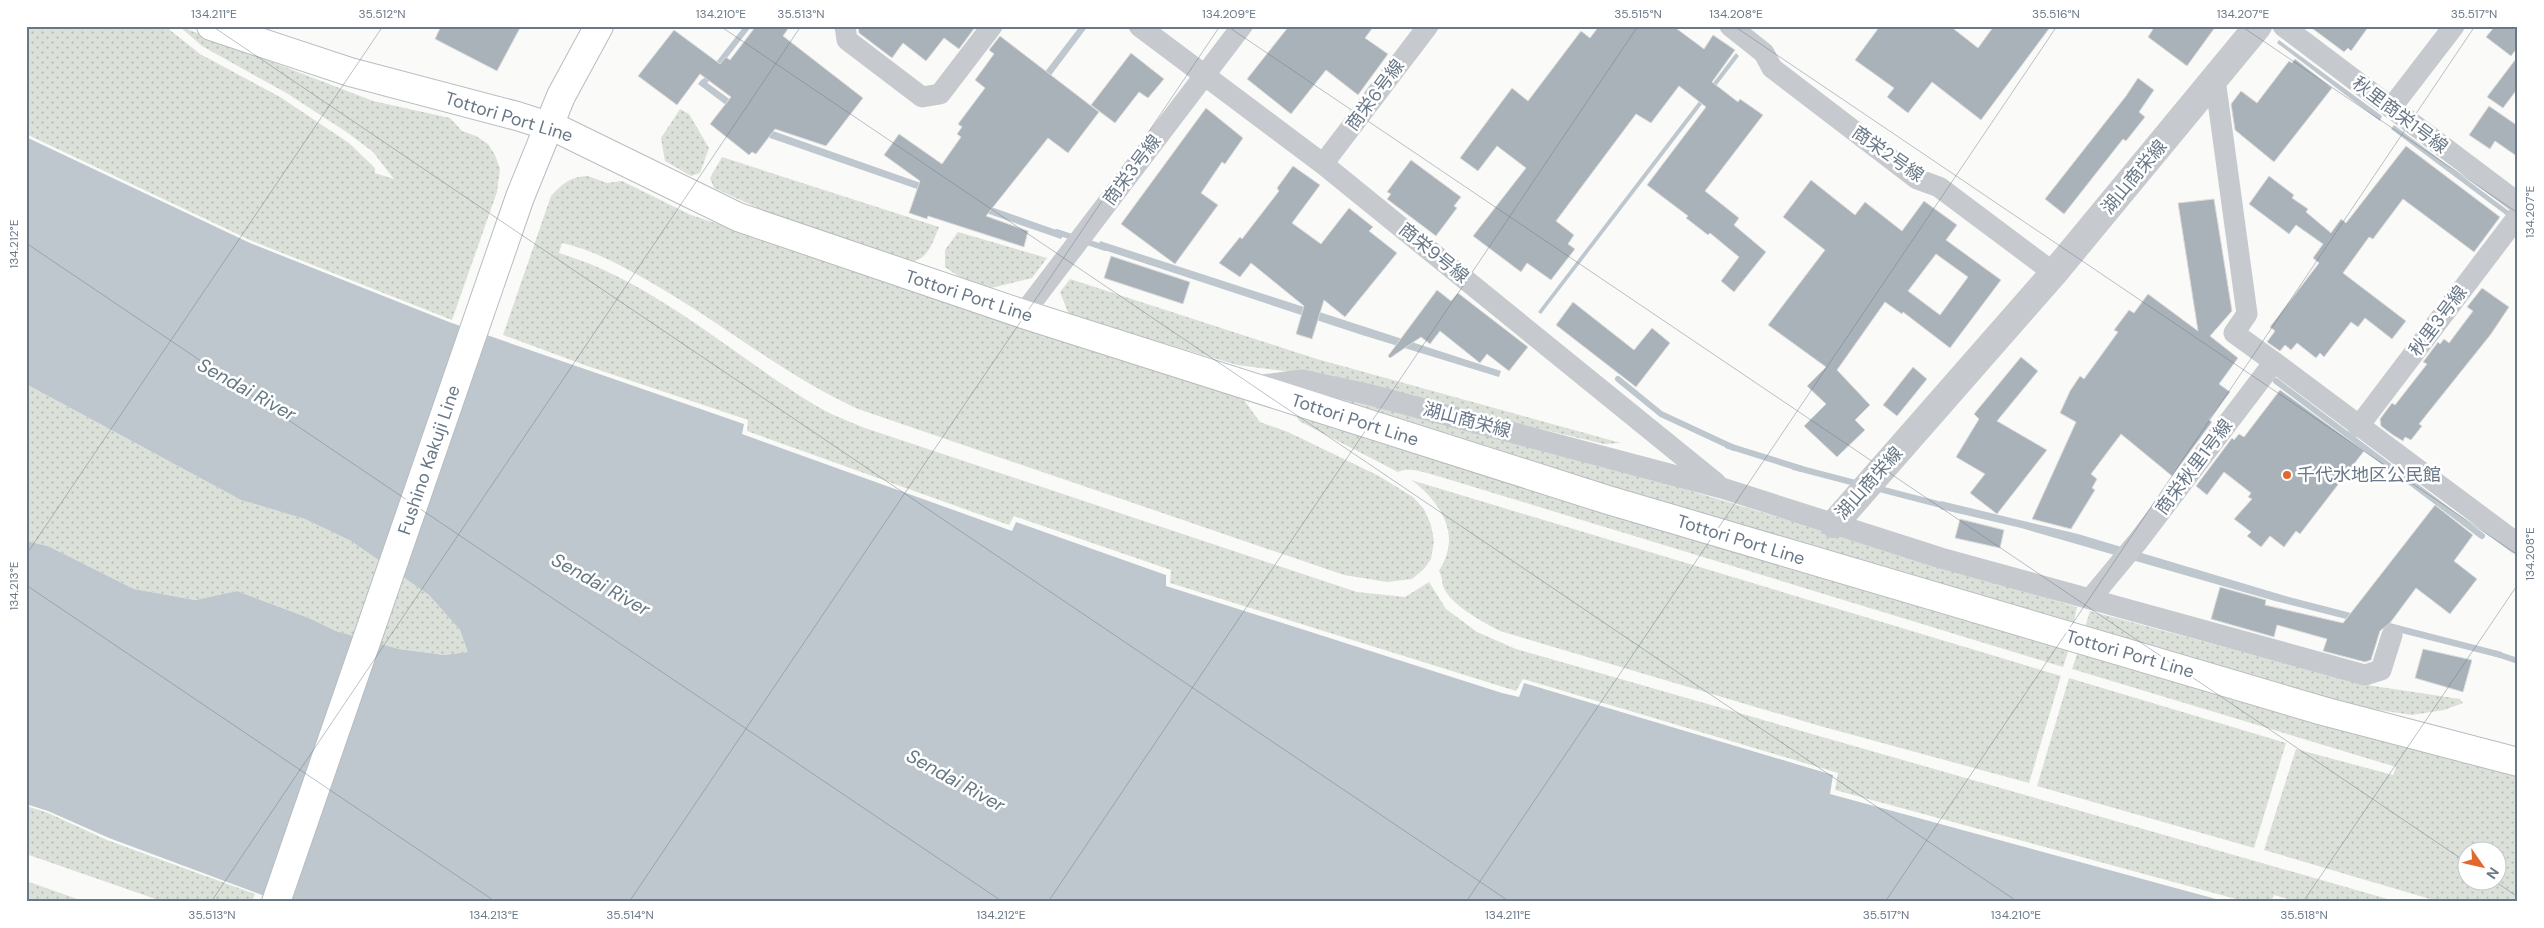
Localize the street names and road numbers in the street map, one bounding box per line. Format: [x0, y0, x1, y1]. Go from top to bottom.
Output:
street label: 商栄6号線 [1340, 55, 1410, 135]
street label: 秋里商栄1号線 [2347, 71, 2453, 159]
street label: Tottori Port Line [442, 86, 576, 148]
street label: 商栄2号線 [1847, 121, 1929, 187]
street label: 商栄3号線 [1098, 130, 1166, 210]
street label: 湖山商栄線 [2096, 135, 2172, 219]
street label: 商栄9号線 [1394, 217, 1474, 289]
street label: Tottori Port Line [902, 264, 1036, 328]
street label: 秋里3号線 [2404, 281, 2472, 361]
street label: Fushino Kakuji Line [392, 382, 466, 538]
street label: Tottori Port Line [1288, 388, 1422, 452]
street label: 湖山商栄線 [1420, 397, 1514, 443]
street label: 商栄秋里1号線 [2150, 414, 2238, 520]
street label: 湖山商栄線 [1830, 442, 1908, 524]
street label: Tottori Port Line [1674, 509, 1808, 571]
street label: Tottori Port Line [2063, 624, 2197, 684]

